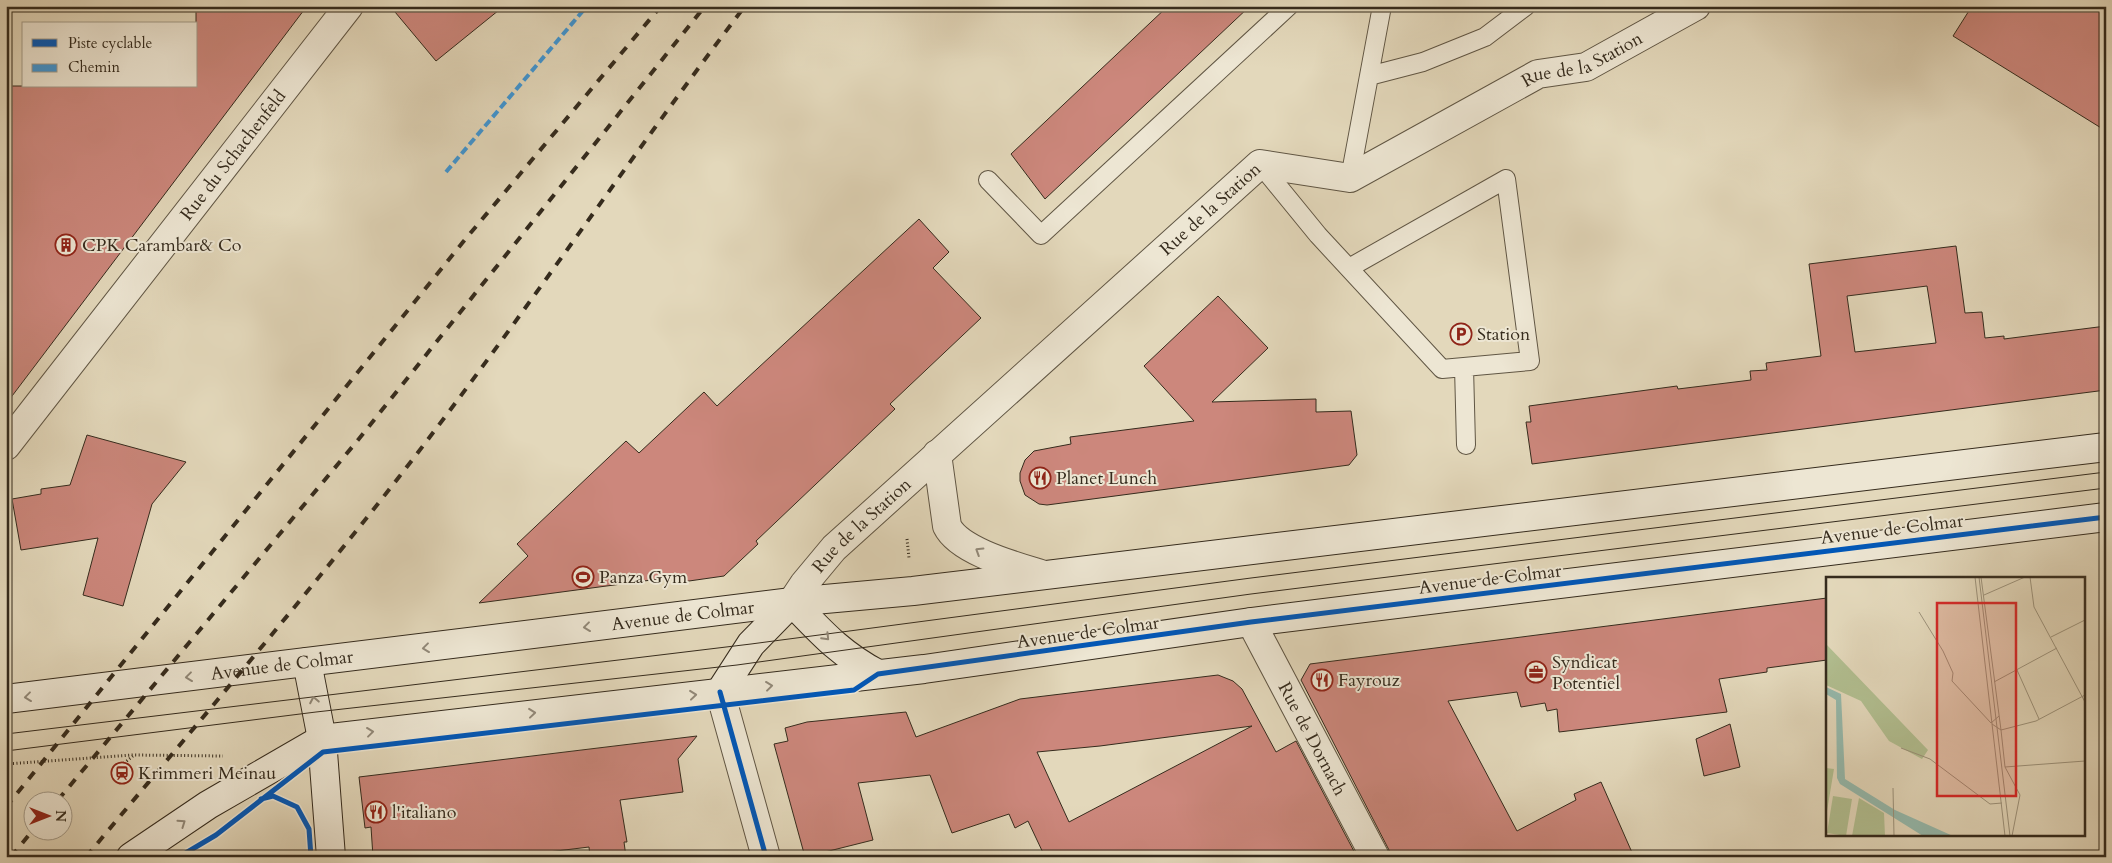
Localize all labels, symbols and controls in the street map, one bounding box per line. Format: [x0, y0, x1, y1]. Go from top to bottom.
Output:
legend [22, 22, 198, 88]
street label: Rue de la Station [1517, 26, 1648, 94]
text: Piste cyclable [68, 33, 152, 53]
text: Chemin [68, 57, 120, 77]
street label: Rue du Schachenfeld [175, 85, 292, 226]
street label: Rue de la Station [1154, 156, 1267, 262]
building icon: CPK Carambar& Co [54, 233, 78, 257]
place label: CPK Carambar& Co [82, 233, 242, 258]
parking icon: Station [1449, 322, 1473, 346]
place label: Station [1477, 322, 1531, 347]
restaurant icon: Planet Lunch [1028, 466, 1052, 490]
place label: Planet Lunch [1056, 466, 1157, 491]
street label: Rue de la Station [806, 472, 917, 578]
street label: Avenue de Colmar [1819, 508, 1965, 551]
one-way arrow [975, 548, 984, 558]
street label: Avenue de Colmar [1417, 558, 1563, 601]
sports icon: Panza Gym [571, 565, 595, 589]
place label: Panza Gym [599, 565, 688, 590]
inset map [1826, 577, 2084, 836]
street label: Avenue de Colmar [610, 595, 756, 637]
street label: Avenue de Colmar [1015, 610, 1161, 655]
one-way arrow [583, 621, 591, 632]
one-way arrow [820, 631, 829, 640]
one-way arrow [422, 642, 430, 653]
street label: Avenue de Colmar [209, 644, 355, 687]
place label: Syndicat Potentiel [1552, 650, 1620, 696]
office icon: Syndicat Potentiel [1524, 660, 1548, 684]
restaurant icon: Fayrouz [1310, 668, 1334, 692]
place label: Fayrouz [1338, 668, 1400, 693]
one-way arrow [185, 671, 193, 682]
street label: Rue de Dornach [1272, 678, 1352, 800]
one-way arrow [765, 681, 773, 692]
one-way arrow [689, 690, 697, 701]
one-way arrow [23, 691, 31, 702]
one-way arrow [309, 696, 320, 705]
one-way arrow [528, 708, 536, 719]
one-way arrow [366, 727, 374, 738]
station icon: Krimmeri Meinau [110, 761, 134, 785]
place label: Krimmeri Meinau [138, 761, 276, 786]
north arrow [22, 790, 72, 840]
restaurant icon: l'italiano [364, 800, 388, 824]
place label: l'italiano [392, 800, 457, 825]
text: N [51, 810, 70, 822]
one-way arrow [176, 820, 186, 829]

